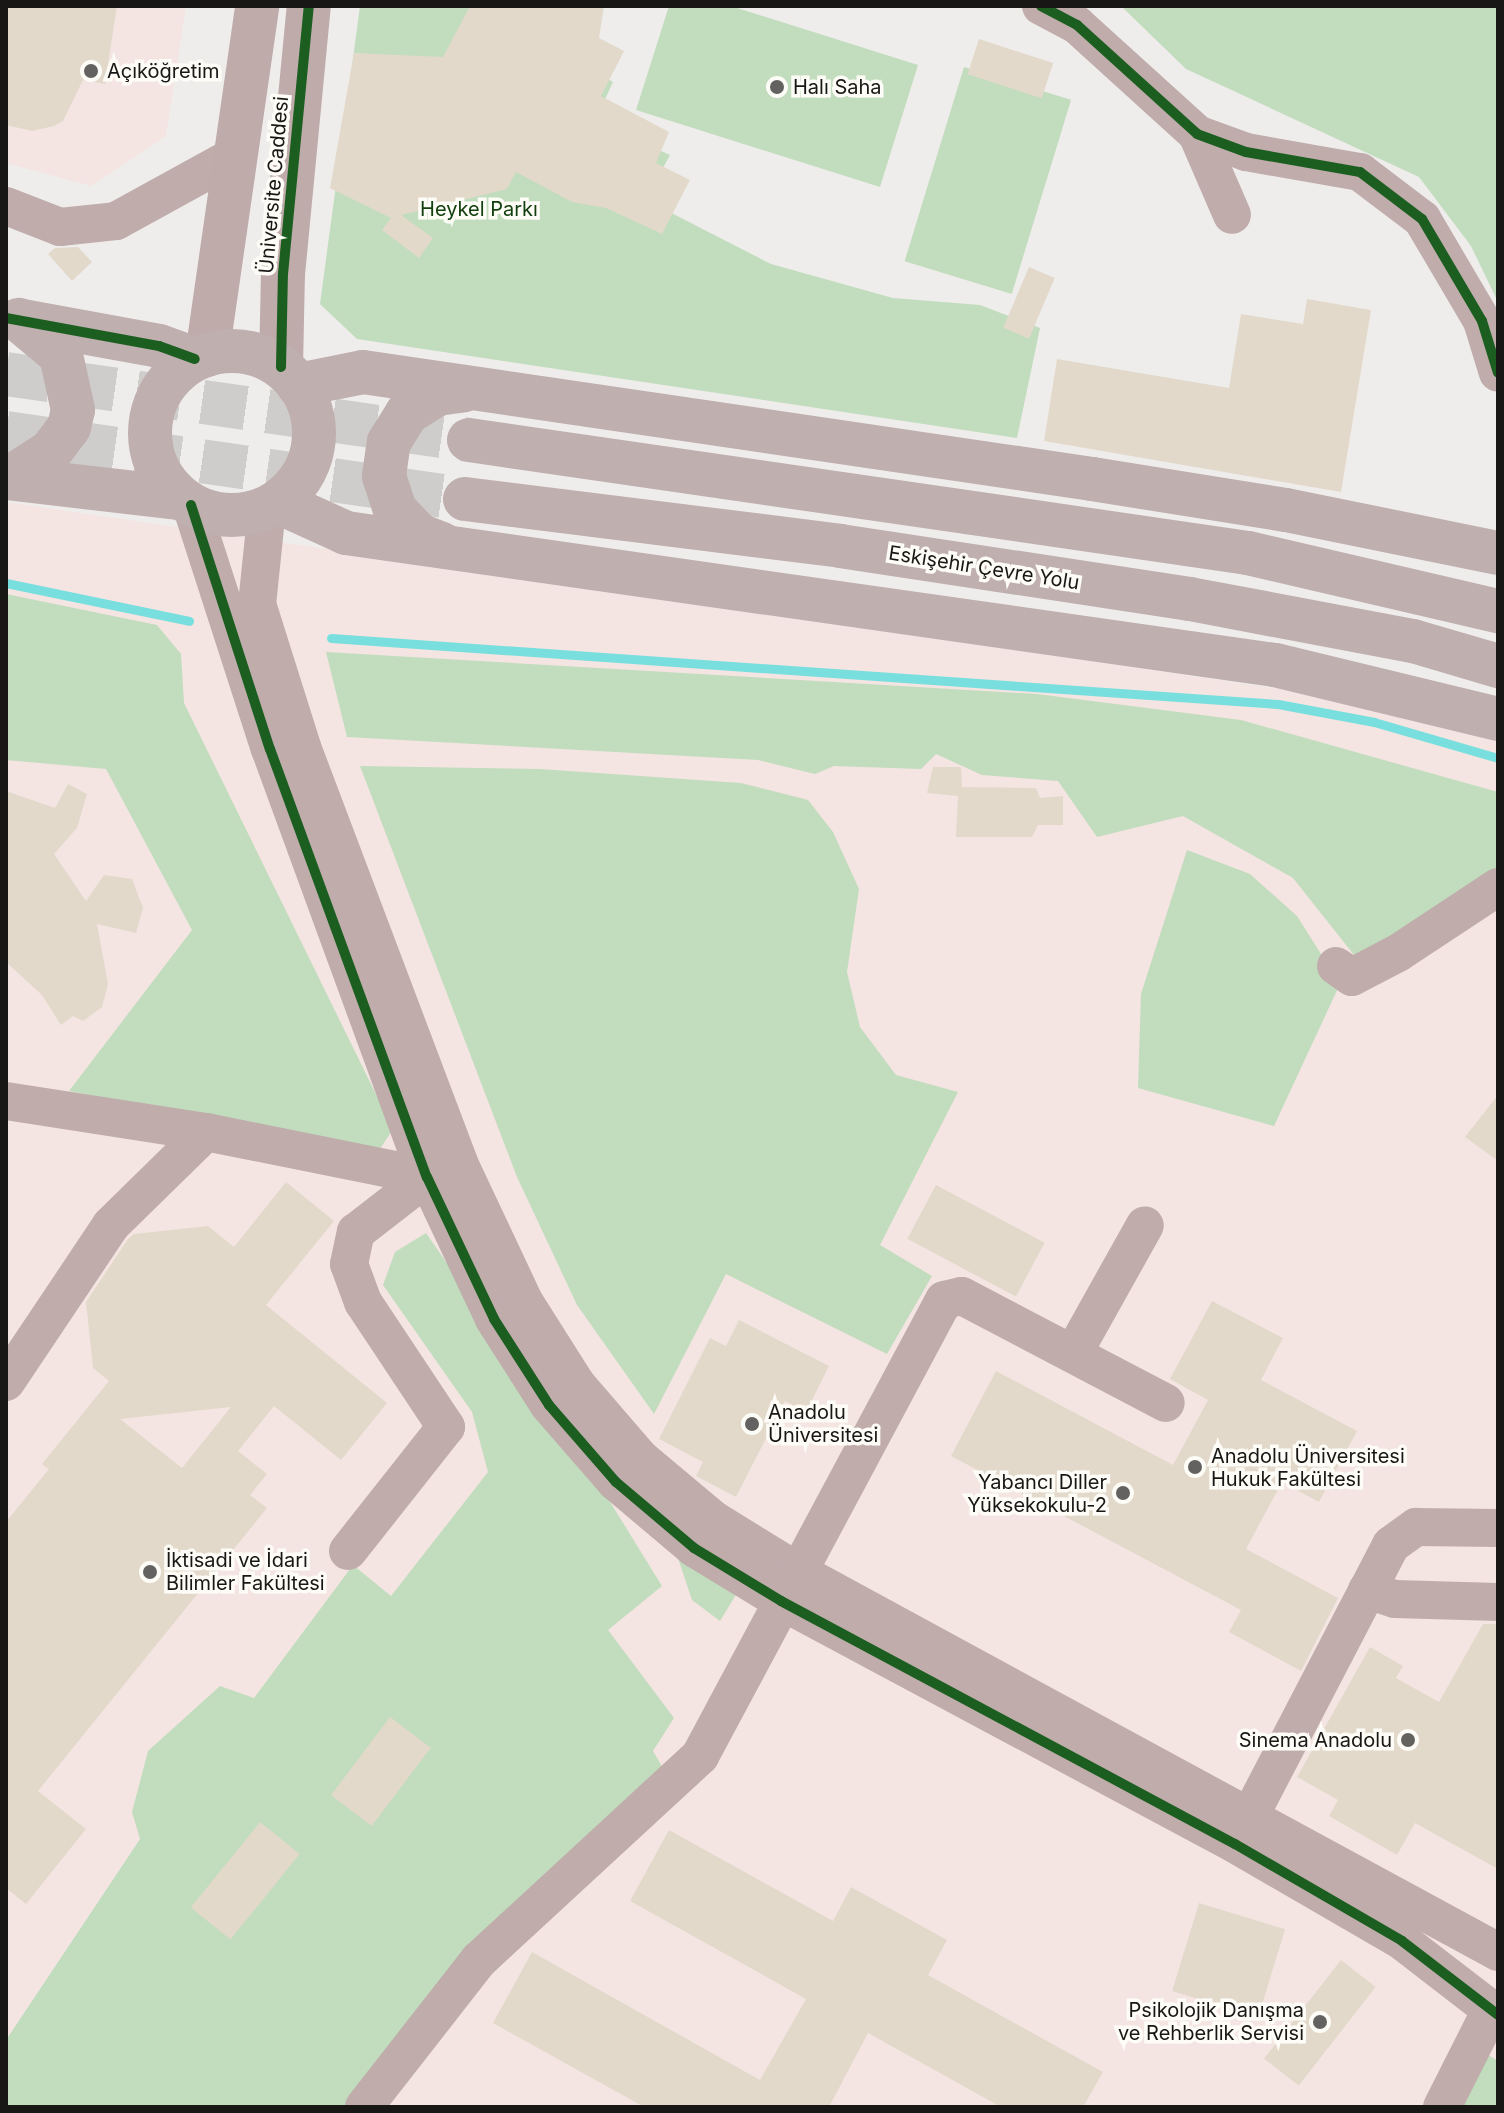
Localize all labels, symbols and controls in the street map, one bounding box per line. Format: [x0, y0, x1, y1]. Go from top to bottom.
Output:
place label: Açıköğretim [107, 59, 220, 83]
marker: Açıköğretim [82, 62, 100, 80]
place label: Halı Saha [793, 75, 882, 99]
marker: Halı Saha [768, 78, 786, 96]
street label: Üniversite Caddesi [254, 95, 294, 275]
park label: Heykel Parkı [420, 197, 538, 221]
street label: Eskişehir Çevre Yolu [887, 541, 1081, 595]
place label: Anadolu Üniversitesi [768, 1400, 878, 1447]
marker: Anadolu Üniversitesi [743, 1415, 761, 1433]
place label: Anadolu Üniversitesi Hukuk Fakültesi [1211, 1444, 1405, 1491]
marker: Anadolu Üniversitesi Hukuk Fakültesi [1186, 1458, 1204, 1476]
place label: Yabancı Diller Yüksekokulu-2 [967, 1470, 1107, 1517]
marker: Yabancı Diller Yüksekokulu-2 [1114, 1484, 1132, 1502]
place label: İktisadi ve İdari Bilimler Fakültesi [166, 1548, 325, 1595]
marker: İktisadi ve İdari Bilimler Fakültesi [141, 1563, 159, 1581]
place label: Sinema Anadolu [1239, 1728, 1392, 1752]
marker: Sinema Anadolu [1399, 1731, 1417, 1749]
place label: Psikolojik Danışma ve Rehberlik Servisi [1118, 1998, 1304, 2045]
marker: Psikolojik Danışma ve Rehberlik Servisi [1311, 2013, 1329, 2031]

